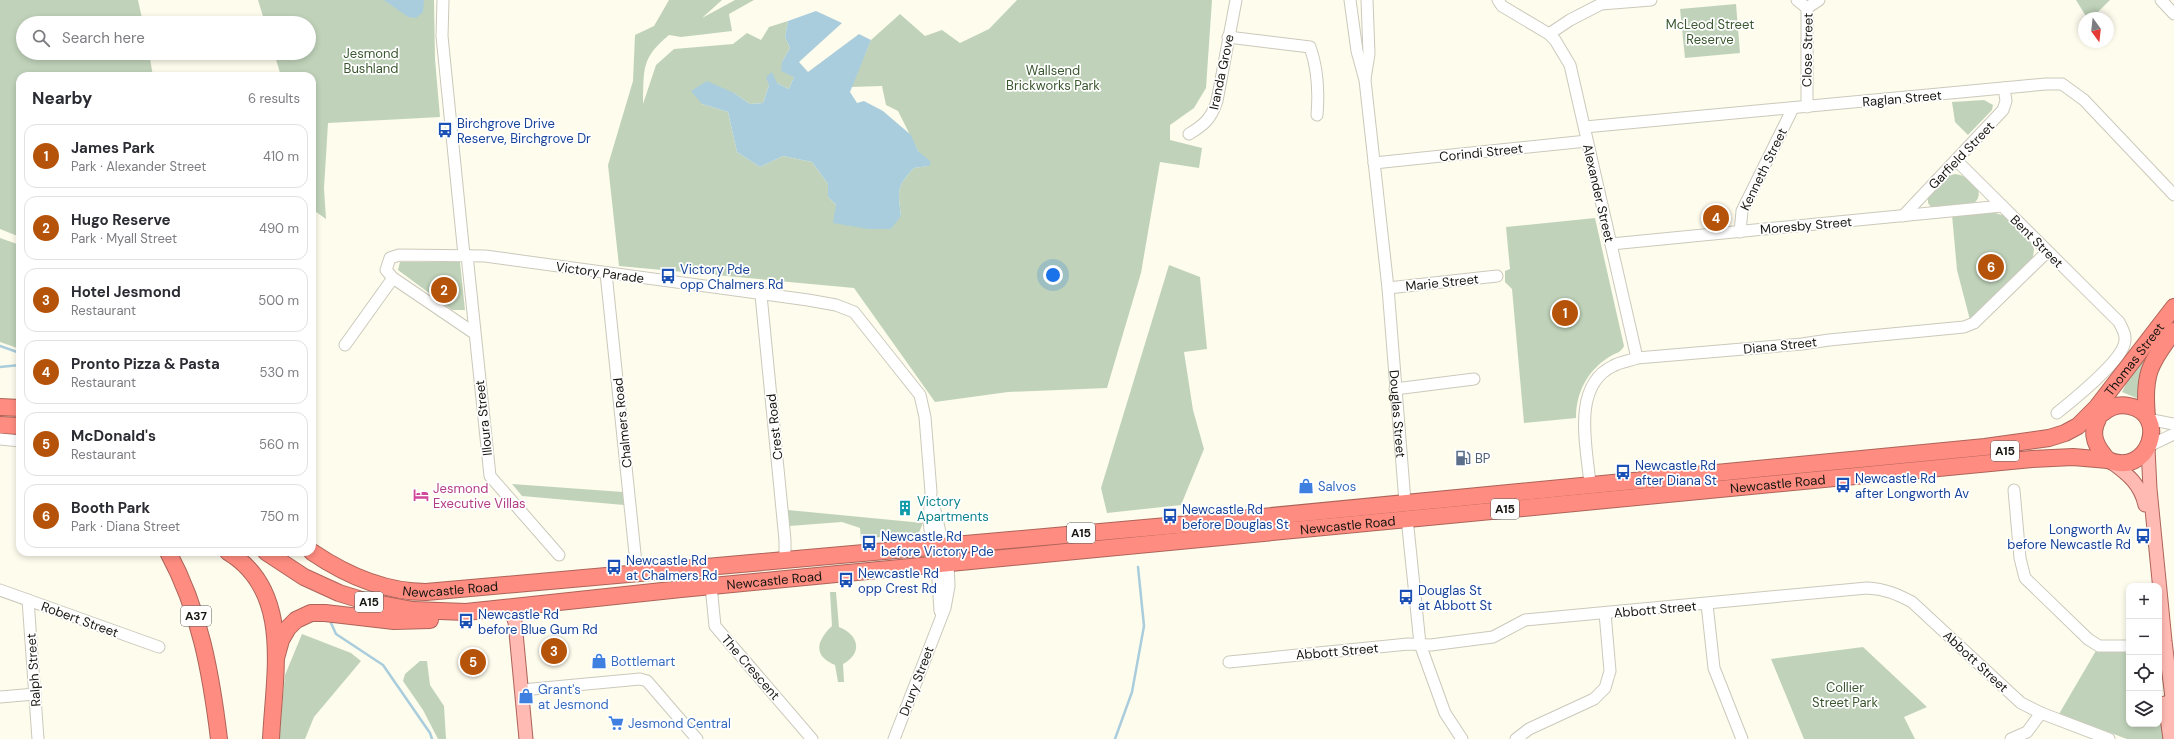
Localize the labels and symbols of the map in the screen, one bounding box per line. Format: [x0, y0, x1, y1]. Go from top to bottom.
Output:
north arrow [2078, 12, 2114, 48]
street label: Close Street [1798, 13, 1817, 87]
park label: McLeod Street Reserve [1666, 16, 1754, 48]
street label: Iranda Grove [1205, 33, 1238, 111]
park label: Jesmond Bushland [343, 45, 399, 77]
park label: Wallsend Brickworks Park [1006, 62, 1100, 94]
street label: Raglan Street [1862, 87, 1942, 110]
place label: Birchgrove Drive Reserve, Birchgrove Dr [457, 115, 591, 147]
street label: Garfield Street [1925, 118, 1998, 193]
bus stop icon: Birchgrove Drive Reserve, Birchgrove Dr [436, 121, 454, 139]
street label: Kenneth Street [1736, 125, 1791, 213]
street label: Corindi Street [1438, 140, 1524, 165]
street label: Alexander Street [1579, 142, 1618, 244]
pin: 4 [1703, 203, 1729, 233]
street label: Bent Street [2007, 211, 2067, 271]
street label: Moresby Street [1759, 213, 1853, 238]
pin: 6 [1978, 252, 2004, 282]
street label: Victory Parade [555, 258, 645, 287]
place label: Victory Pde opp Chalmers Rd [680, 261, 783, 293]
your location [1043, 265, 1063, 285]
bus stop icon: Victory Pde opp Chalmers Rd [659, 267, 677, 285]
street label: Marie Street [1405, 270, 1480, 295]
pin: 2 [431, 275, 457, 305]
pin: 1 [1552, 298, 1578, 328]
street label: Thomas Street [2101, 319, 2168, 399]
street label: Diana Street [1742, 333, 1818, 358]
street label: Douglas Street [1386, 369, 1409, 458]
street label: Chalmers Road [609, 377, 636, 469]
street label: Illoura Street [471, 379, 496, 457]
street label: Crest Road [763, 393, 786, 461]
road number: A15 [1991, 441, 2019, 461]
fuel station icon: BP [1454, 449, 1472, 467]
place label: BP [1475, 450, 1491, 467]
place label: Newcastle Rd after Diana St [1635, 457, 1717, 489]
bus stop icon: Newcastle Rd after Diana St [1614, 463, 1632, 481]
place label: Newcastle Rd after Longworth Av [1855, 470, 1969, 502]
street label: Newcastle Road [1729, 471, 1826, 497]
bus stop icon: Newcastle Rd after Longworth Av [1834, 476, 1852, 494]
shop icon: Salvos [1297, 477, 1315, 495]
place label: Salvos [1318, 478, 1356, 495]
place label: Jesmond Executive Villas [433, 480, 526, 512]
hotel icon: Jesmond Executive Villas [412, 486, 430, 504]
place label: Victory Apartments [917, 493, 989, 525]
building icon: Victory Apartments [896, 499, 914, 517]
road number: A15 [1491, 499, 1519, 519]
place label: Newcastle Rd before Douglas St [1182, 501, 1289, 533]
bus stop icon: Newcastle Rd before Douglas St [1161, 507, 1179, 525]
street label: Newcastle Road [1299, 512, 1396, 538]
place label: Longworth Av before Newcastle Rd [2007, 521, 2131, 553]
road number: A15 [1067, 523, 1095, 543]
bus stop icon: Longworth Av before Newcastle Rd [2134, 527, 2152, 545]
place label: Newcastle Rd before Victory Pde [881, 528, 994, 560]
bus stop icon: Newcastle Rd before Victory Pde [860, 534, 878, 552]
place label: Newcastle Rd at Chalmers Rd [626, 552, 717, 584]
bus stop icon: Newcastle Rd at Chalmers Rd [605, 558, 623, 576]
place label: Newcastle Rd opp Crest Rd [858, 565, 939, 597]
street label: Newcastle Road [726, 567, 823, 594]
bus stop icon: Newcastle Rd opp Crest Rd [837, 571, 855, 589]
street label: Newcastle Road [401, 578, 499, 601]
place label: Douglas St at Abbott St [1418, 582, 1492, 614]
bus stop icon: Douglas St at Abbott St [1397, 588, 1415, 606]
road number: A15 [355, 592, 383, 612]
street label: Abbott Street [1613, 597, 1697, 622]
street label: Robert Street [39, 598, 121, 641]
road number: A37 [181, 606, 211, 626]
place label: Newcastle Rd before Blue Gum Rd [478, 606, 598, 638]
bus stop icon: Newcastle Rd before Blue Gum Rd [457, 612, 475, 630]
street label: Abbott Street [1940, 627, 2012, 696]
street label: The Crescent [718, 631, 784, 703]
street label: Ralph Street [22, 633, 45, 707]
pin: 3 [541, 636, 567, 666]
street label: Abbott Street [1295, 639, 1379, 664]
street label: Drury Street [895, 644, 938, 719]
pin: 5 [460, 647, 486, 677]
shop icon: Bottlemart [590, 652, 608, 670]
place label: Bottlemart [611, 653, 675, 670]
park label: Collier Street Park [1812, 679, 1878, 711]
place label: Grant's at Jesmond [538, 681, 609, 713]
shop icon: Grant's at Jesmond [517, 687, 535, 705]
supermarket icon: Jesmond Central [607, 714, 625, 732]
place label: Jesmond Central [628, 715, 731, 732]

